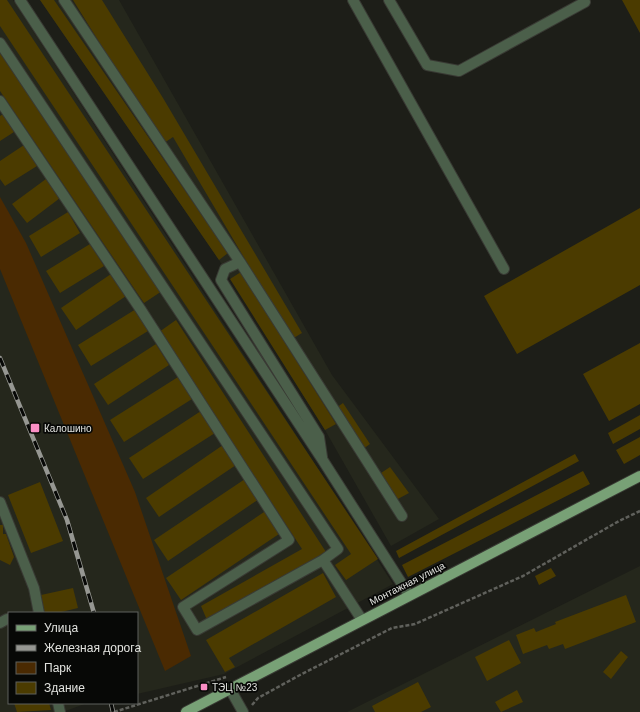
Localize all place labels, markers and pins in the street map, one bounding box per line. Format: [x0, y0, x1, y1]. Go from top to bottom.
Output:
marker: Калошино [29, 422, 41, 434]
place label: Калошино [44, 423, 92, 434]
marker: ТЭЦ №23 [199, 682, 209, 692]
place label: ТЭЦ №23 [212, 682, 258, 693]

